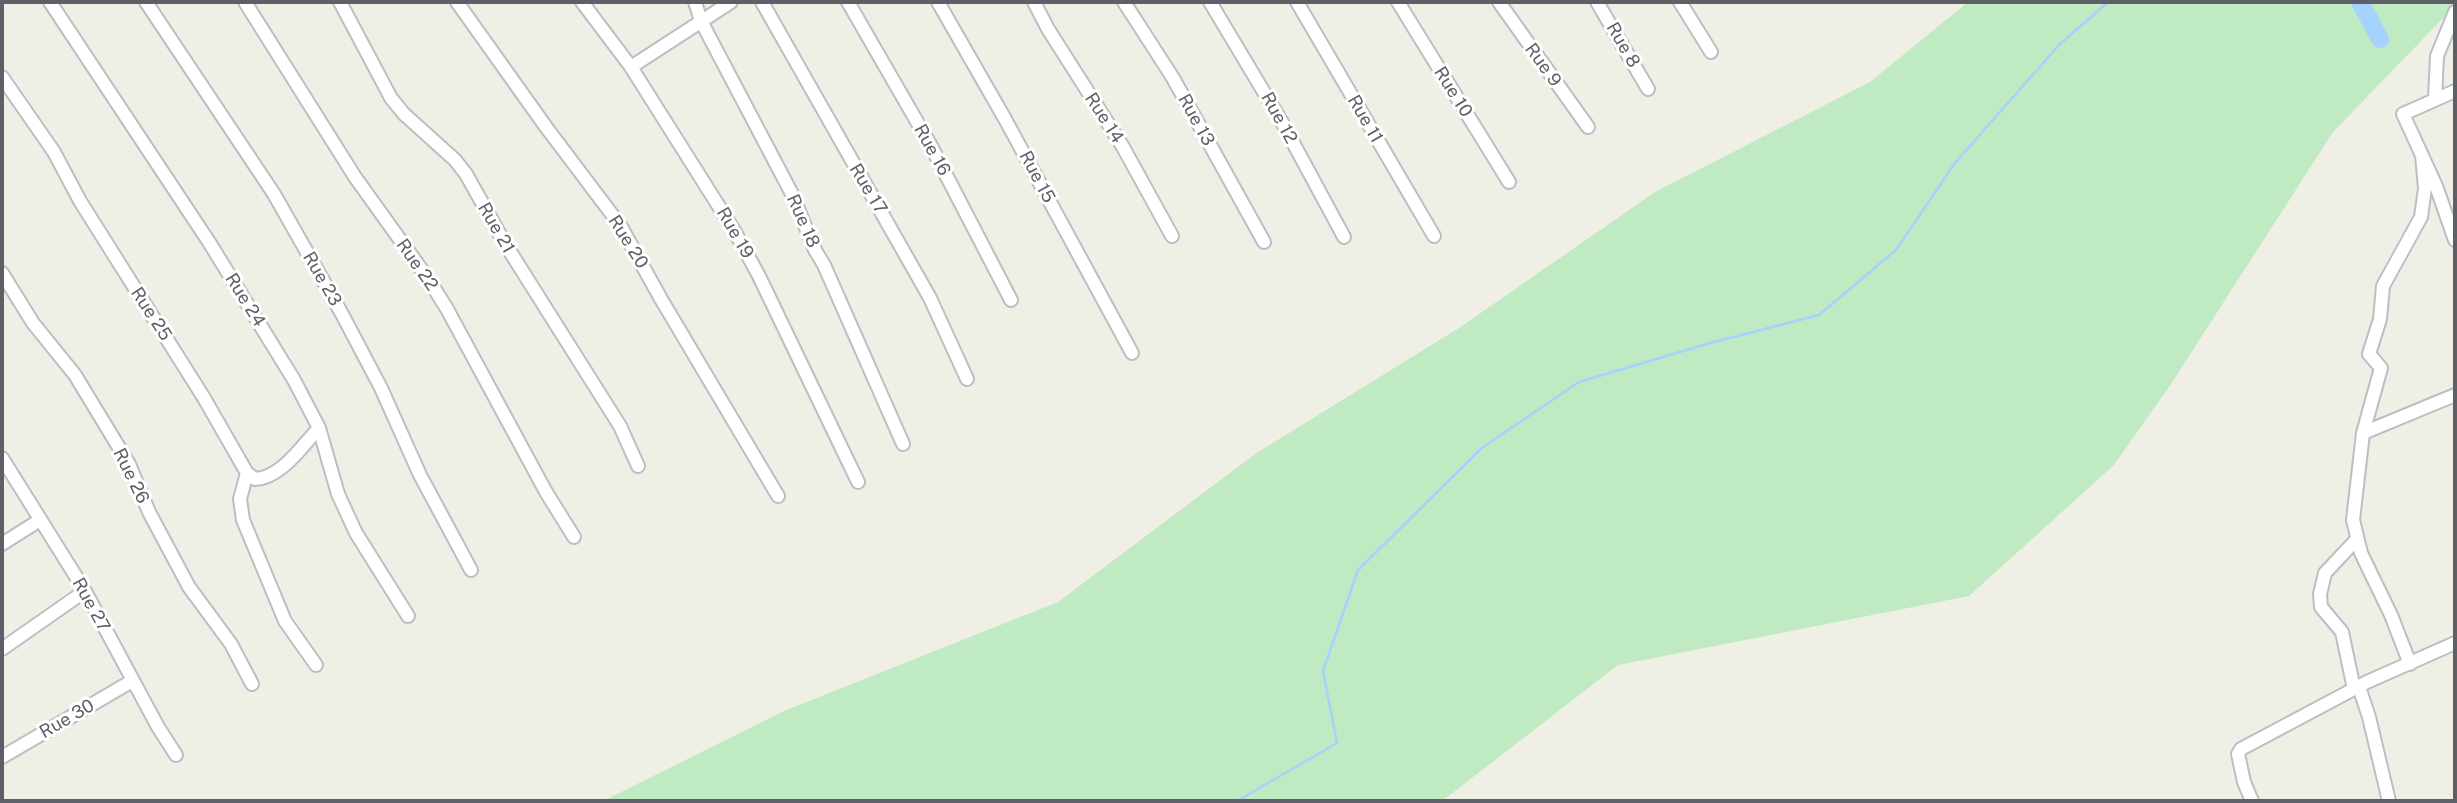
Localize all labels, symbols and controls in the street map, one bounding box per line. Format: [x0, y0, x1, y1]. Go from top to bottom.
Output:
street label: Rue 8 [1601, 19, 1645, 71]
street label: Rue 9 [1520, 39, 1566, 91]
street label: Rue 10 [1429, 63, 1477, 121]
street label: Rue 14 [1080, 89, 1128, 147]
street label: Rue 12 [1256, 89, 1302, 147]
street label: Rue 13 [1173, 90, 1219, 150]
street label: Rue 11 [1343, 91, 1387, 147]
street label: Rue 16 [909, 120, 955, 180]
street label: Rue 15 [1014, 147, 1060, 207]
street label: Rue 17 [845, 160, 891, 218]
street label: Rue 18 [782, 191, 824, 251]
street label: Rue 21 [473, 199, 519, 257]
street label: Rue 19 [712, 204, 758, 262]
street label: Rue 20 [603, 211, 653, 273]
street label: Rue 22 [391, 235, 443, 295]
street label: Rue 23 [298, 248, 346, 310]
street label: Rue 24 [220, 269, 270, 331]
street label: Rue 25 [126, 283, 176, 345]
street label: Rue 26 [108, 445, 154, 507]
street label: Rue 27 [67, 574, 115, 636]
street label: Rue 30 [36, 695, 98, 743]

